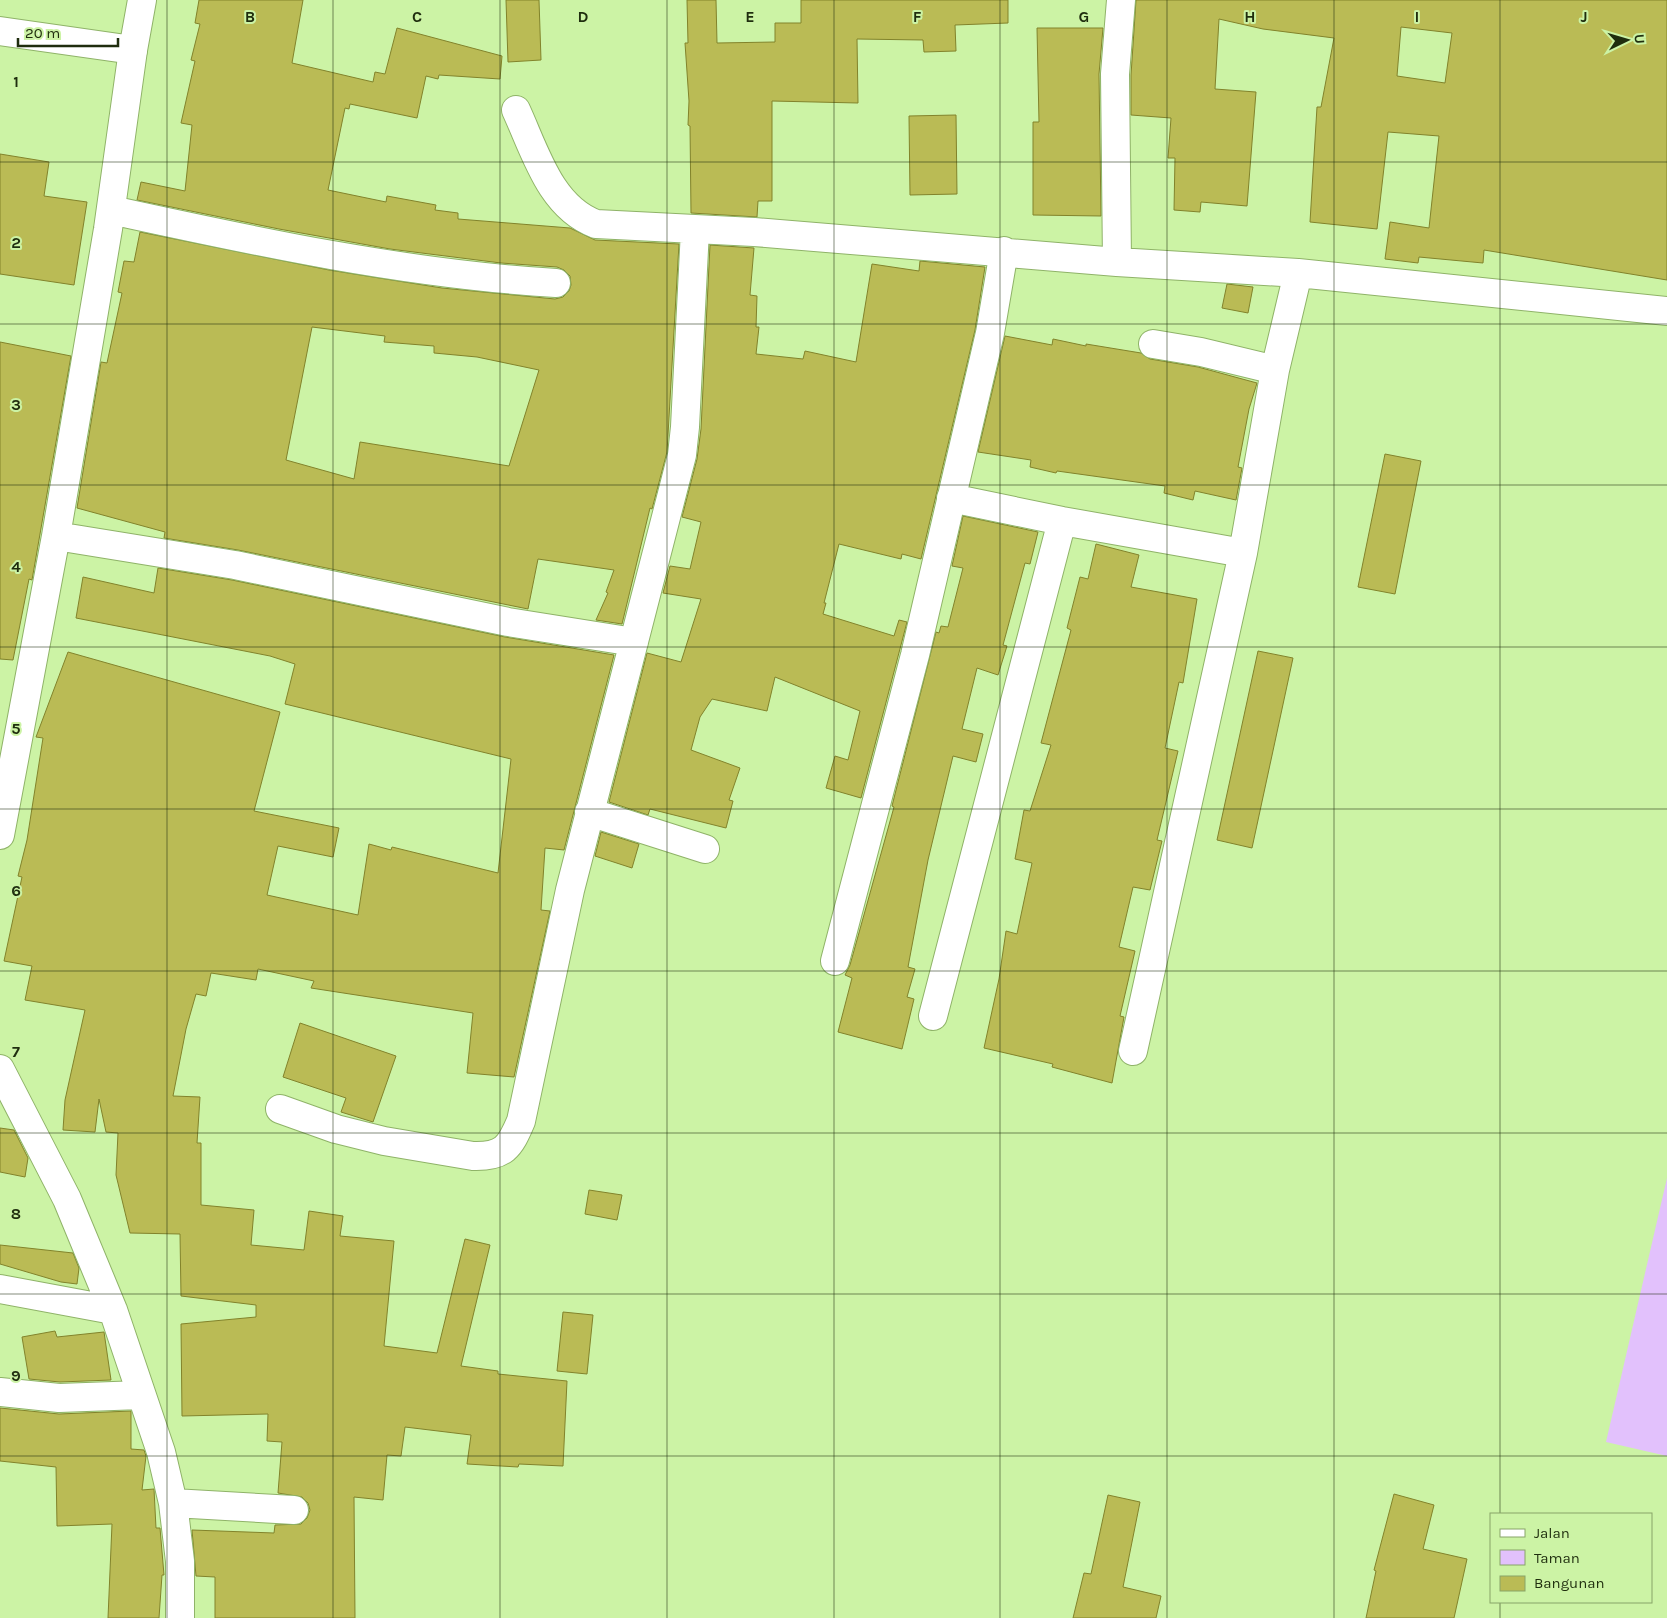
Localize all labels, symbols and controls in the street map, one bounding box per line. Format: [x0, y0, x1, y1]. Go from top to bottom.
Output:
text: B [245, 7, 255, 26]
text: C [412, 7, 422, 26]
text: D [578, 7, 589, 26]
text: E [745, 7, 755, 26]
text: F [913, 7, 922, 26]
text: G [1079, 7, 1089, 26]
text: H [1244, 7, 1256, 26]
text: I [1415, 7, 1419, 26]
text: J [1580, 7, 1588, 26]
scale bar [18, 15, 118, 47]
north arrow [1602, 15, 1652, 65]
text: 20 m [25, 24, 60, 42]
text: U [1631, 33, 1648, 44]
text: 1 [13, 72, 19, 91]
text: 2 [11, 233, 21, 252]
text: 3 [11, 395, 21, 414]
text: 4 [11, 557, 21, 576]
text: 5 [11, 719, 21, 738]
text: 6 [11, 881, 21, 900]
text: 7 [12, 1042, 20, 1061]
text: 8 [11, 1204, 21, 1223]
text: 9 [11, 1366, 21, 1385]
legend [1490, 1513, 1652, 1603]
text: Jalan [1534, 1524, 1570, 1542]
text: Taman [1534, 1549, 1580, 1567]
text: Bangunan [1534, 1574, 1605, 1592]

